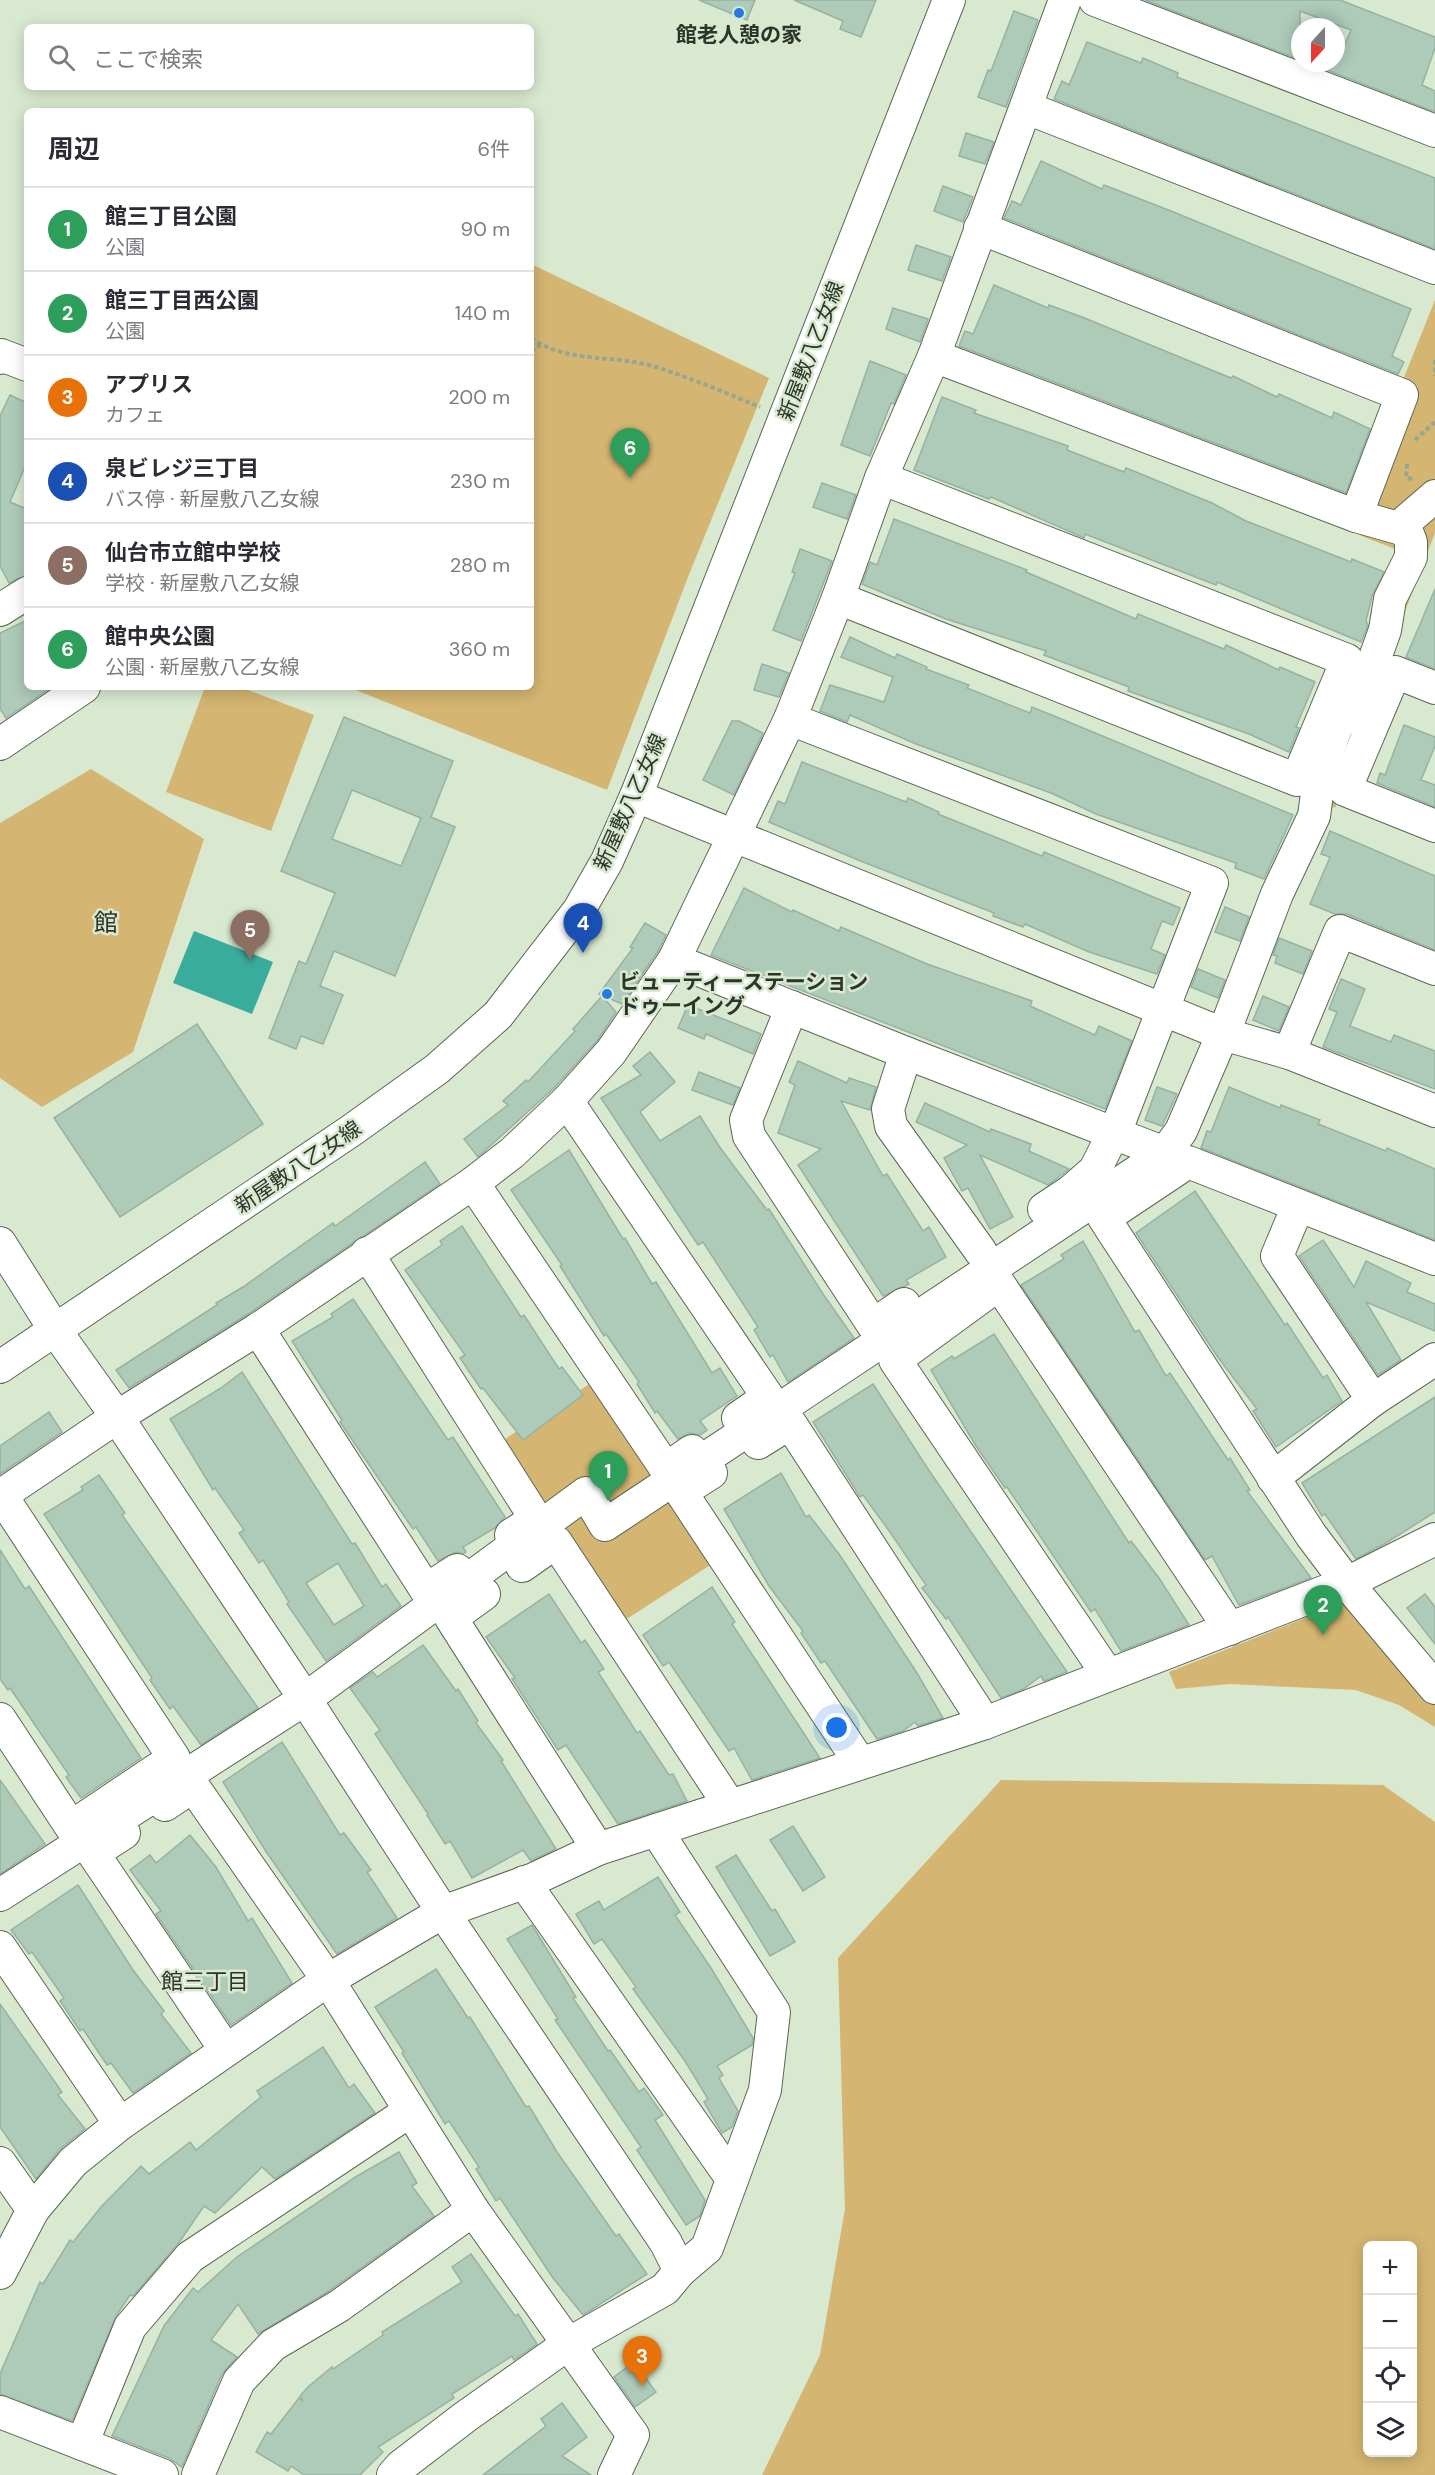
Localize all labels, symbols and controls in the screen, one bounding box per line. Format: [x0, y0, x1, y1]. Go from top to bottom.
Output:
marker: 館老人憩の家 [732, 6, 746, 20]
north arrow [1291, 18, 1345, 72]
place label: 館老人憩の家 [676, 21, 802, 49]
search box [24, 24, 534, 90]
icon: search [45, 41, 78, 74]
text: ここで検索 [93, 45, 203, 74]
text: 周辺 [48, 132, 100, 166]
text: 6件 [477, 136, 510, 162]
text: 館三丁目公園 [105, 202, 237, 231]
text: 1 [64, 216, 71, 242]
text: 90 m [461, 216, 510, 242]
text: 公園 [105, 234, 145, 260]
street label: 新屋敷八乙女線 [772, 277, 850, 425]
text: 館三丁目西公園 [105, 286, 259, 315]
text: 2 [62, 300, 73, 326]
text: 140 m [455, 300, 510, 326]
text: 公園 [105, 318, 145, 344]
text: アプリス [105, 370, 193, 399]
text: 3 [61, 384, 74, 410]
text: 200 m [448, 384, 510, 410]
text: カフェ [105, 402, 165, 428]
pin: 6 [610, 428, 650, 478]
text: 泉ビレジ三丁目 [105, 454, 259, 483]
text: 4 [61, 468, 74, 494]
text: 230 m [450, 468, 510, 494]
text: バス停 · 新屋敷八乙女線 [105, 486, 320, 512]
text: 仙台市立館中学校 [105, 538, 281, 567]
text: 5 [61, 552, 74, 578]
text: 280 m [450, 552, 510, 578]
text: 学校 · 新屋敷八乙女線 [105, 570, 300, 596]
text: 館中央公園 [105, 622, 215, 651]
text: 6 [61, 636, 74, 662]
text: 360 m [449, 636, 510, 662]
text: 公園 · 新屋敷八乙女線 [105, 654, 300, 680]
street label: 新屋敷八乙女線 [587, 729, 673, 875]
pin: 4 [564, 904, 602, 953]
district label: 館 [94, 907, 118, 938]
pin: 5 [230, 910, 270, 960]
place label: ビューティーステーション ドゥーイング [619, 968, 868, 1020]
marker: ビューティーステーション ドゥーイング [600, 987, 614, 1001]
street label: 新屋敷八乙女線 [229, 1114, 367, 1220]
pin: 1 [588, 1452, 628, 1501]
pin: 2 [1304, 1586, 1342, 1635]
your location [822, 1713, 851, 1742]
district label: 館三丁目 [161, 1967, 249, 1996]
map controls [1363, 2241, 1417, 2457]
button: + [1363, 2241, 1417, 2295]
button: − [1363, 2295, 1417, 2349]
pin: 3 [622, 2336, 662, 2386]
button: locate [1363, 2349, 1417, 2403]
button: layers [1363, 2403, 1417, 2457]

